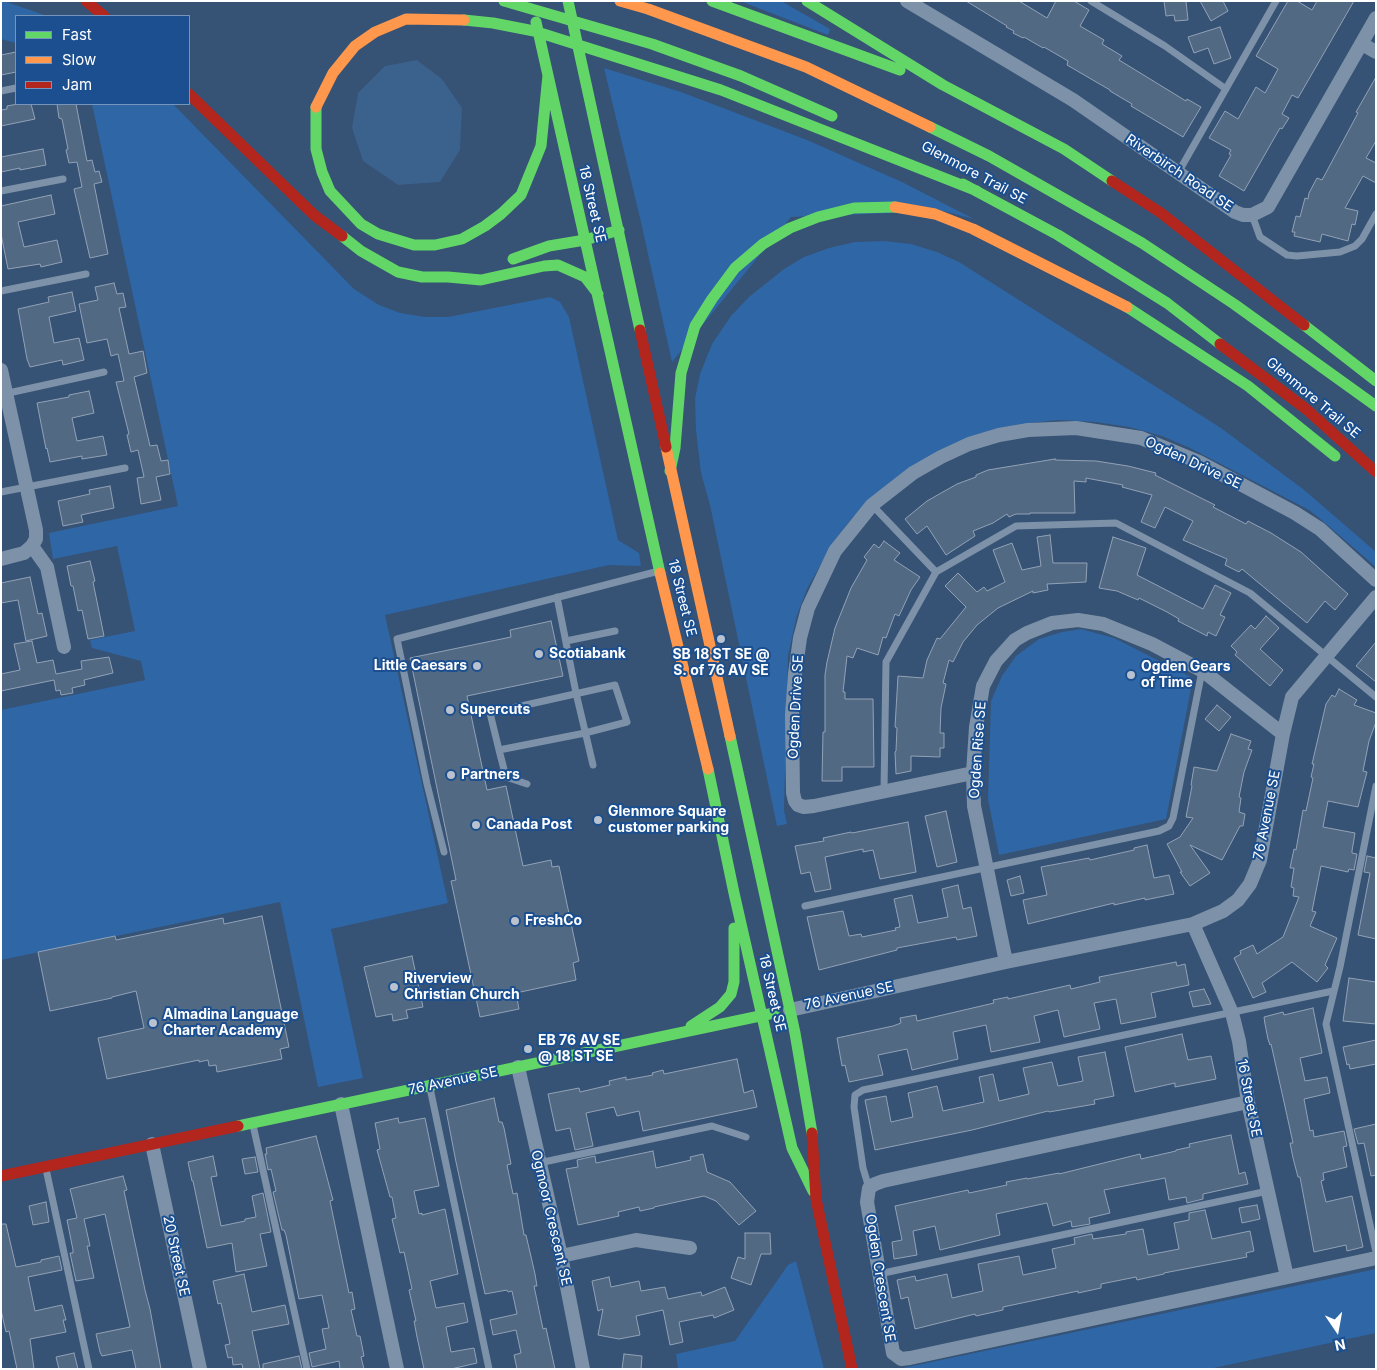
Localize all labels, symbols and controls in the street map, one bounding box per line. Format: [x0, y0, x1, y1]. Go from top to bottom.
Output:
legend [15, 15, 190, 105]
text: Fast [62, 25, 92, 44]
text: Slow [62, 50, 96, 69]
text: Jam [62, 75, 92, 94]
street label: Riverbirch Road SE [1122, 131, 1236, 215]
street label: Glenmore Trail SE [918, 138, 1030, 208]
street label: 18 Street SE [575, 164, 609, 244]
street label: Glenmore Trail SE [1263, 354, 1363, 442]
street label: Ogden Drive SE [1142, 433, 1244, 493]
street label: 18 Street SE [664, 558, 700, 638]
marker: SB 18 ST SE @ S. of 76 AV SE [715, 633, 727, 645]
place label: Scotiabank [549, 646, 626, 662]
place label: SB 18 ST SE @ S. of 76 AV SE [672, 647, 770, 680]
marker: Scotiabank [533, 648, 545, 660]
street label: Ogden Drive SE [785, 654, 807, 760]
place label: Little Caesars [374, 658, 467, 674]
place label: Ogden Gears of Time [1141, 659, 1230, 692]
marker: Little Caesars [471, 660, 483, 672]
marker: Ogden Gears of Time [1125, 669, 1137, 681]
street label: Ogden Rise SE [966, 701, 990, 799]
place label: Supercuts [460, 702, 530, 718]
marker: Supercuts [444, 704, 456, 716]
place label: Partners [461, 767, 520, 783]
marker: Partners [445, 769, 457, 781]
street label: 76 Avenue SE [1250, 769, 1284, 861]
place label: Glenmore Square customer parking [608, 804, 729, 836]
marker: Glenmore Square customer parking [592, 814, 604, 826]
place label: Canada Post [486, 817, 572, 833]
marker: Canada Post [470, 819, 482, 831]
place label: FreshCo [525, 913, 582, 929]
marker: FreshCo [509, 915, 521, 927]
street label: 18 Street SE [755, 953, 789, 1033]
place label: Riverview Christian Church [404, 971, 520, 1004]
street label: 76 Avenue SE [803, 978, 895, 1014]
marker: Riverview Christian Church [388, 981, 400, 993]
place label: Almadina Language Charter Academy [163, 1007, 299, 1040]
marker: Almadina Language Charter Academy [147, 1017, 159, 1029]
place label: EB 76 AV SE @ 18 ST SE [538, 1033, 620, 1066]
marker: EB 76 AV SE @ 18 ST SE [522, 1043, 534, 1055]
street label: 16 Street SE [1233, 1058, 1265, 1138]
street label: 76 Avenue SE [407, 1063, 499, 1099]
street label: Ogmoor Crescent SE [527, 1149, 575, 1287]
street label: Ogden Crescent SE [862, 1213, 898, 1343]
street label: 20 Street SE [159, 1214, 193, 1298]
north arrow [1312, 1305, 1362, 1355]
text: N [1333, 1336, 1347, 1355]

